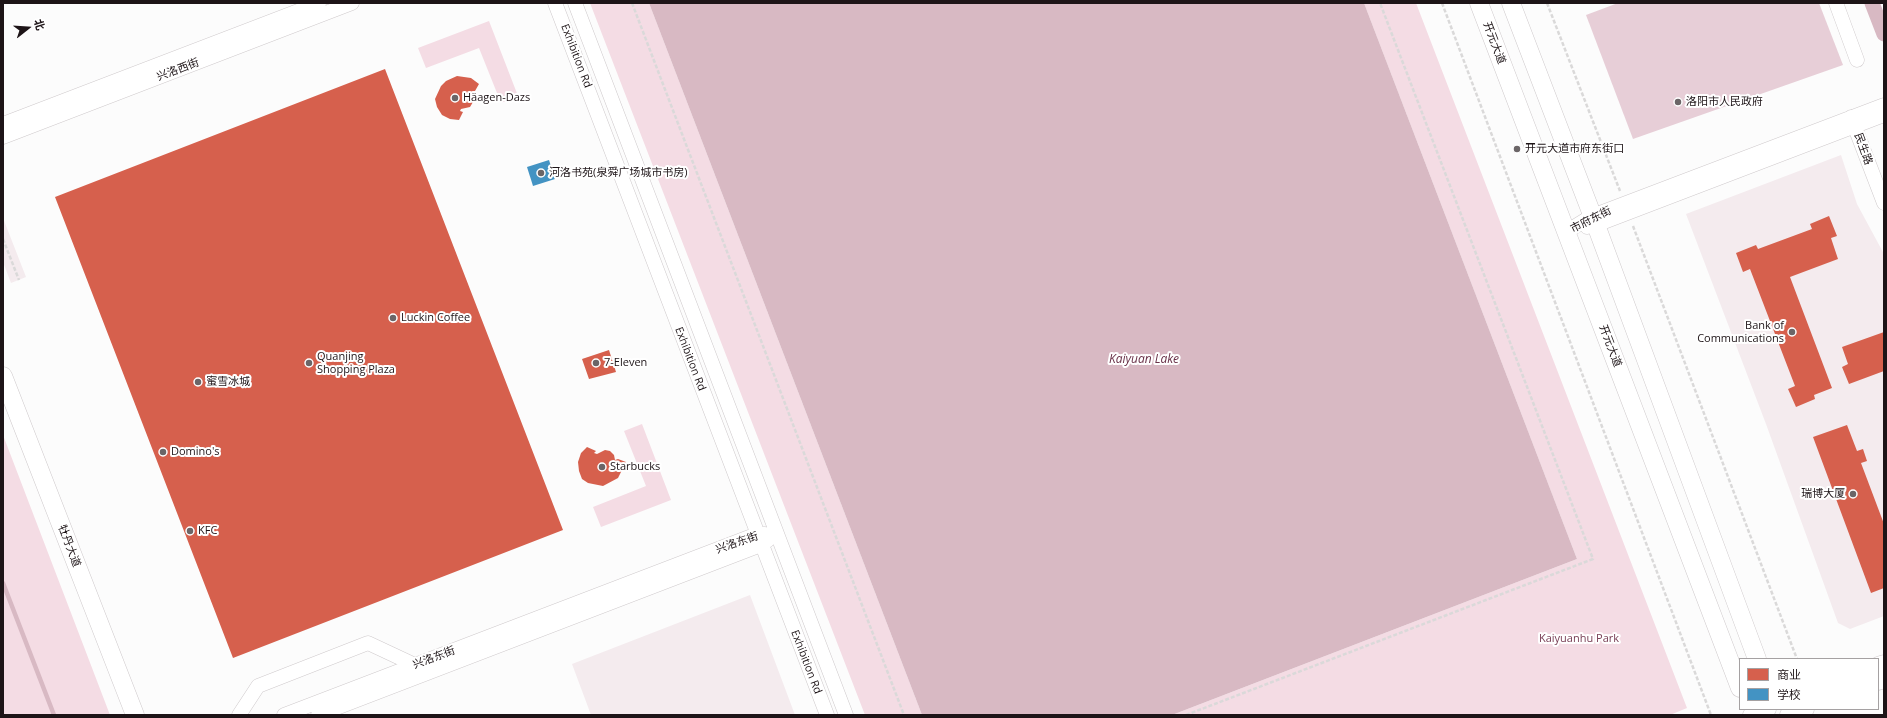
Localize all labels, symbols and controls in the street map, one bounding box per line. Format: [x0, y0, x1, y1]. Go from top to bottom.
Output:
north arrow [8, 8, 48, 48]
text: 北 [31, 17, 49, 32]
street label: 开元大道 [1480, 20, 1508, 66]
street label: Exhibition Rd [558, 22, 594, 90]
street label: 兴洛西街 [155, 56, 201, 84]
place label: Häagen-Dazs [463, 91, 530, 105]
marker: Häagen-Dazs [450, 93, 460, 103]
place label: 洛阳市人民政府 [1686, 95, 1763, 109]
marker: 洛阳市人民政府 [1673, 97, 1683, 107]
street label: 民生路 [1851, 131, 1875, 167]
place label: 开元大道市府东街口 [1525, 142, 1624, 156]
marker: 开元大道市府东街口 [1512, 144, 1522, 154]
place label: 河洛书苑(泉舜广场城市书房) [549, 166, 687, 180]
marker: 河洛书苑(泉舜广场城市书房) [536, 168, 546, 178]
street label: 市府东街 [1568, 204, 1614, 236]
place label: Luckin Coffee [401, 311, 470, 325]
marker: Luckin Coffee [388, 313, 398, 323]
place label: Bank of Communications [1697, 319, 1784, 345]
street label: 开元大道 [1596, 323, 1624, 369]
street label: Exhibition Rd [672, 325, 708, 393]
marker: Bank of Communications [1787, 327, 1797, 337]
place label: Quanjing Shopping Plaza [317, 350, 395, 376]
water label: Kaiyuan Lake [1109, 353, 1179, 367]
place label: 7-Eleven [604, 356, 647, 370]
marker: Quanjing Shopping Plaza [304, 358, 314, 368]
marker: 7-Eleven [591, 358, 601, 368]
place label: 蜜雪冰城 [206, 375, 250, 389]
marker: 蜜雪冰城 [193, 377, 203, 387]
place label: Domino's [171, 445, 220, 459]
marker: Domino's [158, 447, 168, 457]
place label: Starbucks [610, 460, 660, 474]
marker: Starbucks [597, 462, 607, 472]
place label: 瑞博大厦 [1801, 487, 1845, 501]
marker: 瑞博大厦 [1848, 489, 1858, 499]
street label: 牡丹大道 [55, 523, 83, 569]
place label: KFC [198, 524, 217, 538]
marker: KFC [185, 526, 195, 536]
street label: 兴洛东街 [714, 530, 760, 556]
street label: Exhibition Rd [788, 628, 824, 696]
park label: Kaiyuanhu Park [1539, 632, 1619, 646]
street label: 兴洛东街 [411, 644, 457, 672]
legend [1739, 658, 1879, 710]
text: 商业 [1777, 666, 1801, 683]
text: 学校 [1777, 686, 1801, 703]

